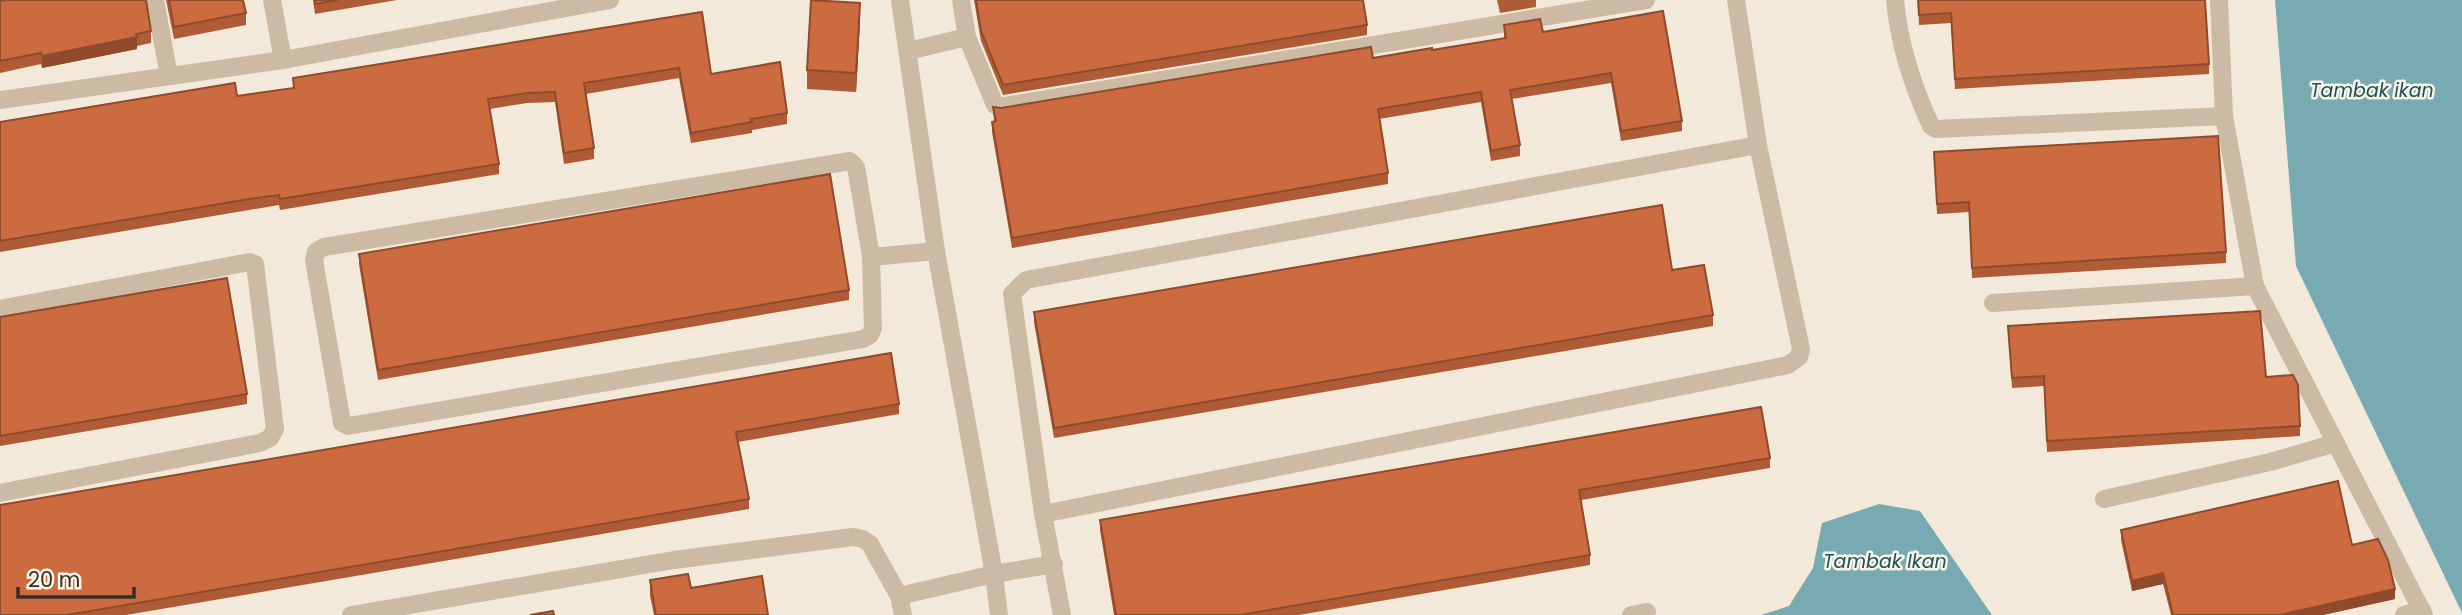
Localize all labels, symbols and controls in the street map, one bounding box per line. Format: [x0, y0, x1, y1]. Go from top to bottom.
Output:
water label: Tambak ikan [2310, 77, 2434, 104]
water label: Tambak Ikan [1823, 548, 1947, 575]
scale bar [18, 556, 133, 600]
text: 20 m [28, 565, 81, 594]

